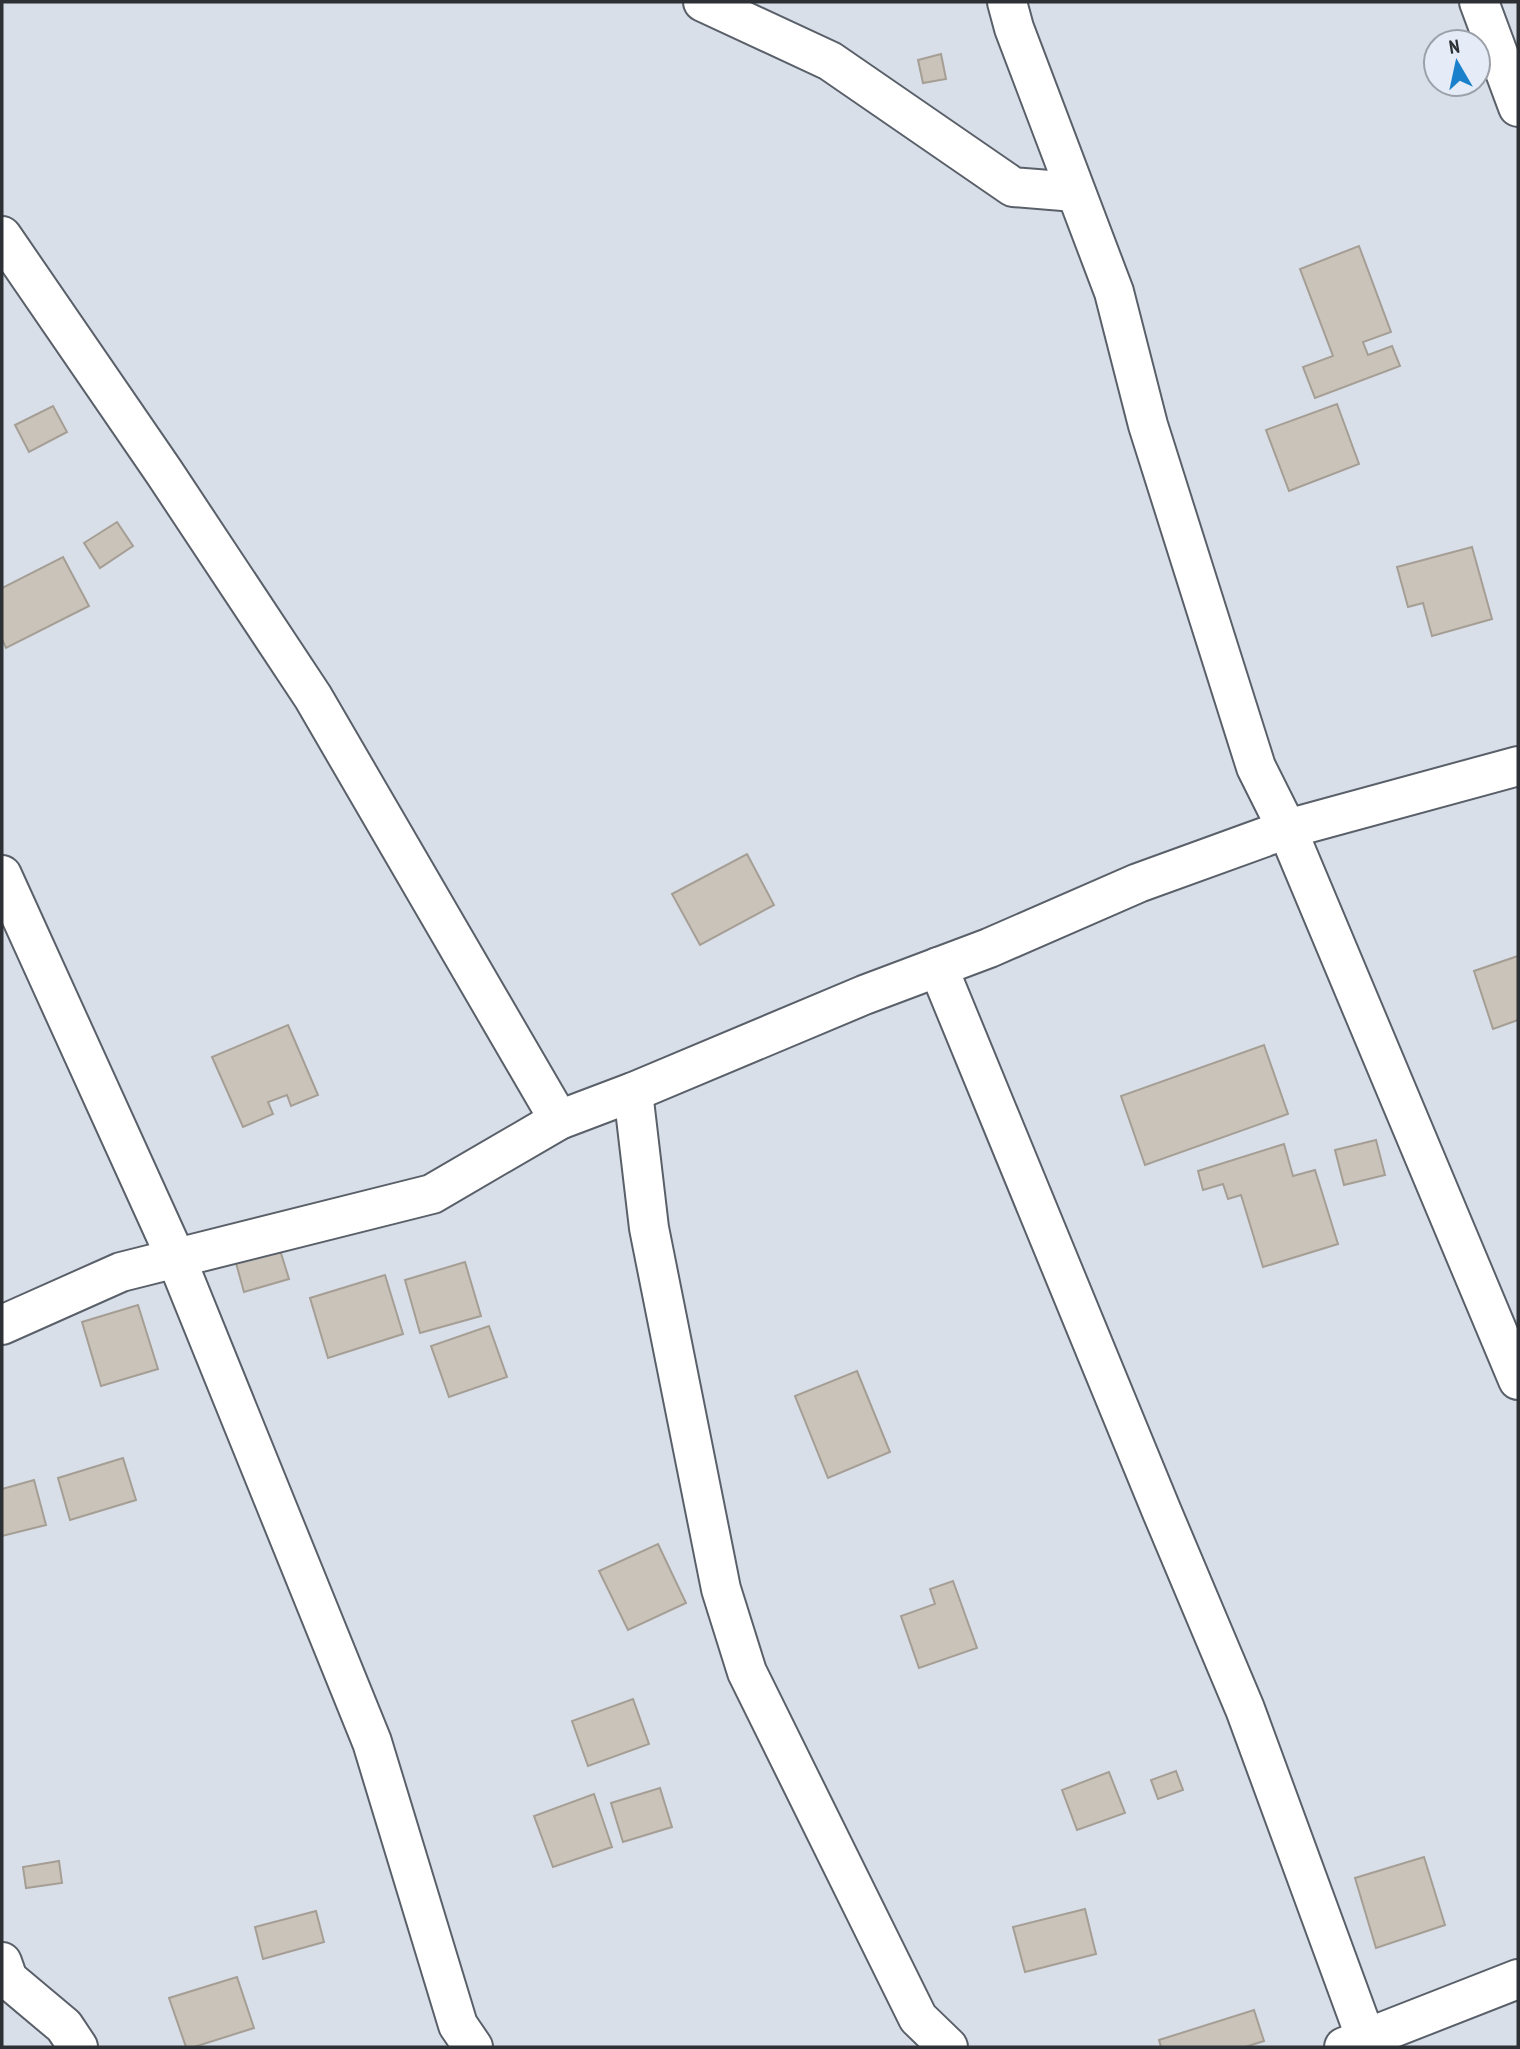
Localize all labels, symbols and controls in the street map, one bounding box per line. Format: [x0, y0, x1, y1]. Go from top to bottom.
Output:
north arrow [1422, 28, 1492, 98]
text: N [1447, 34, 1461, 59]

